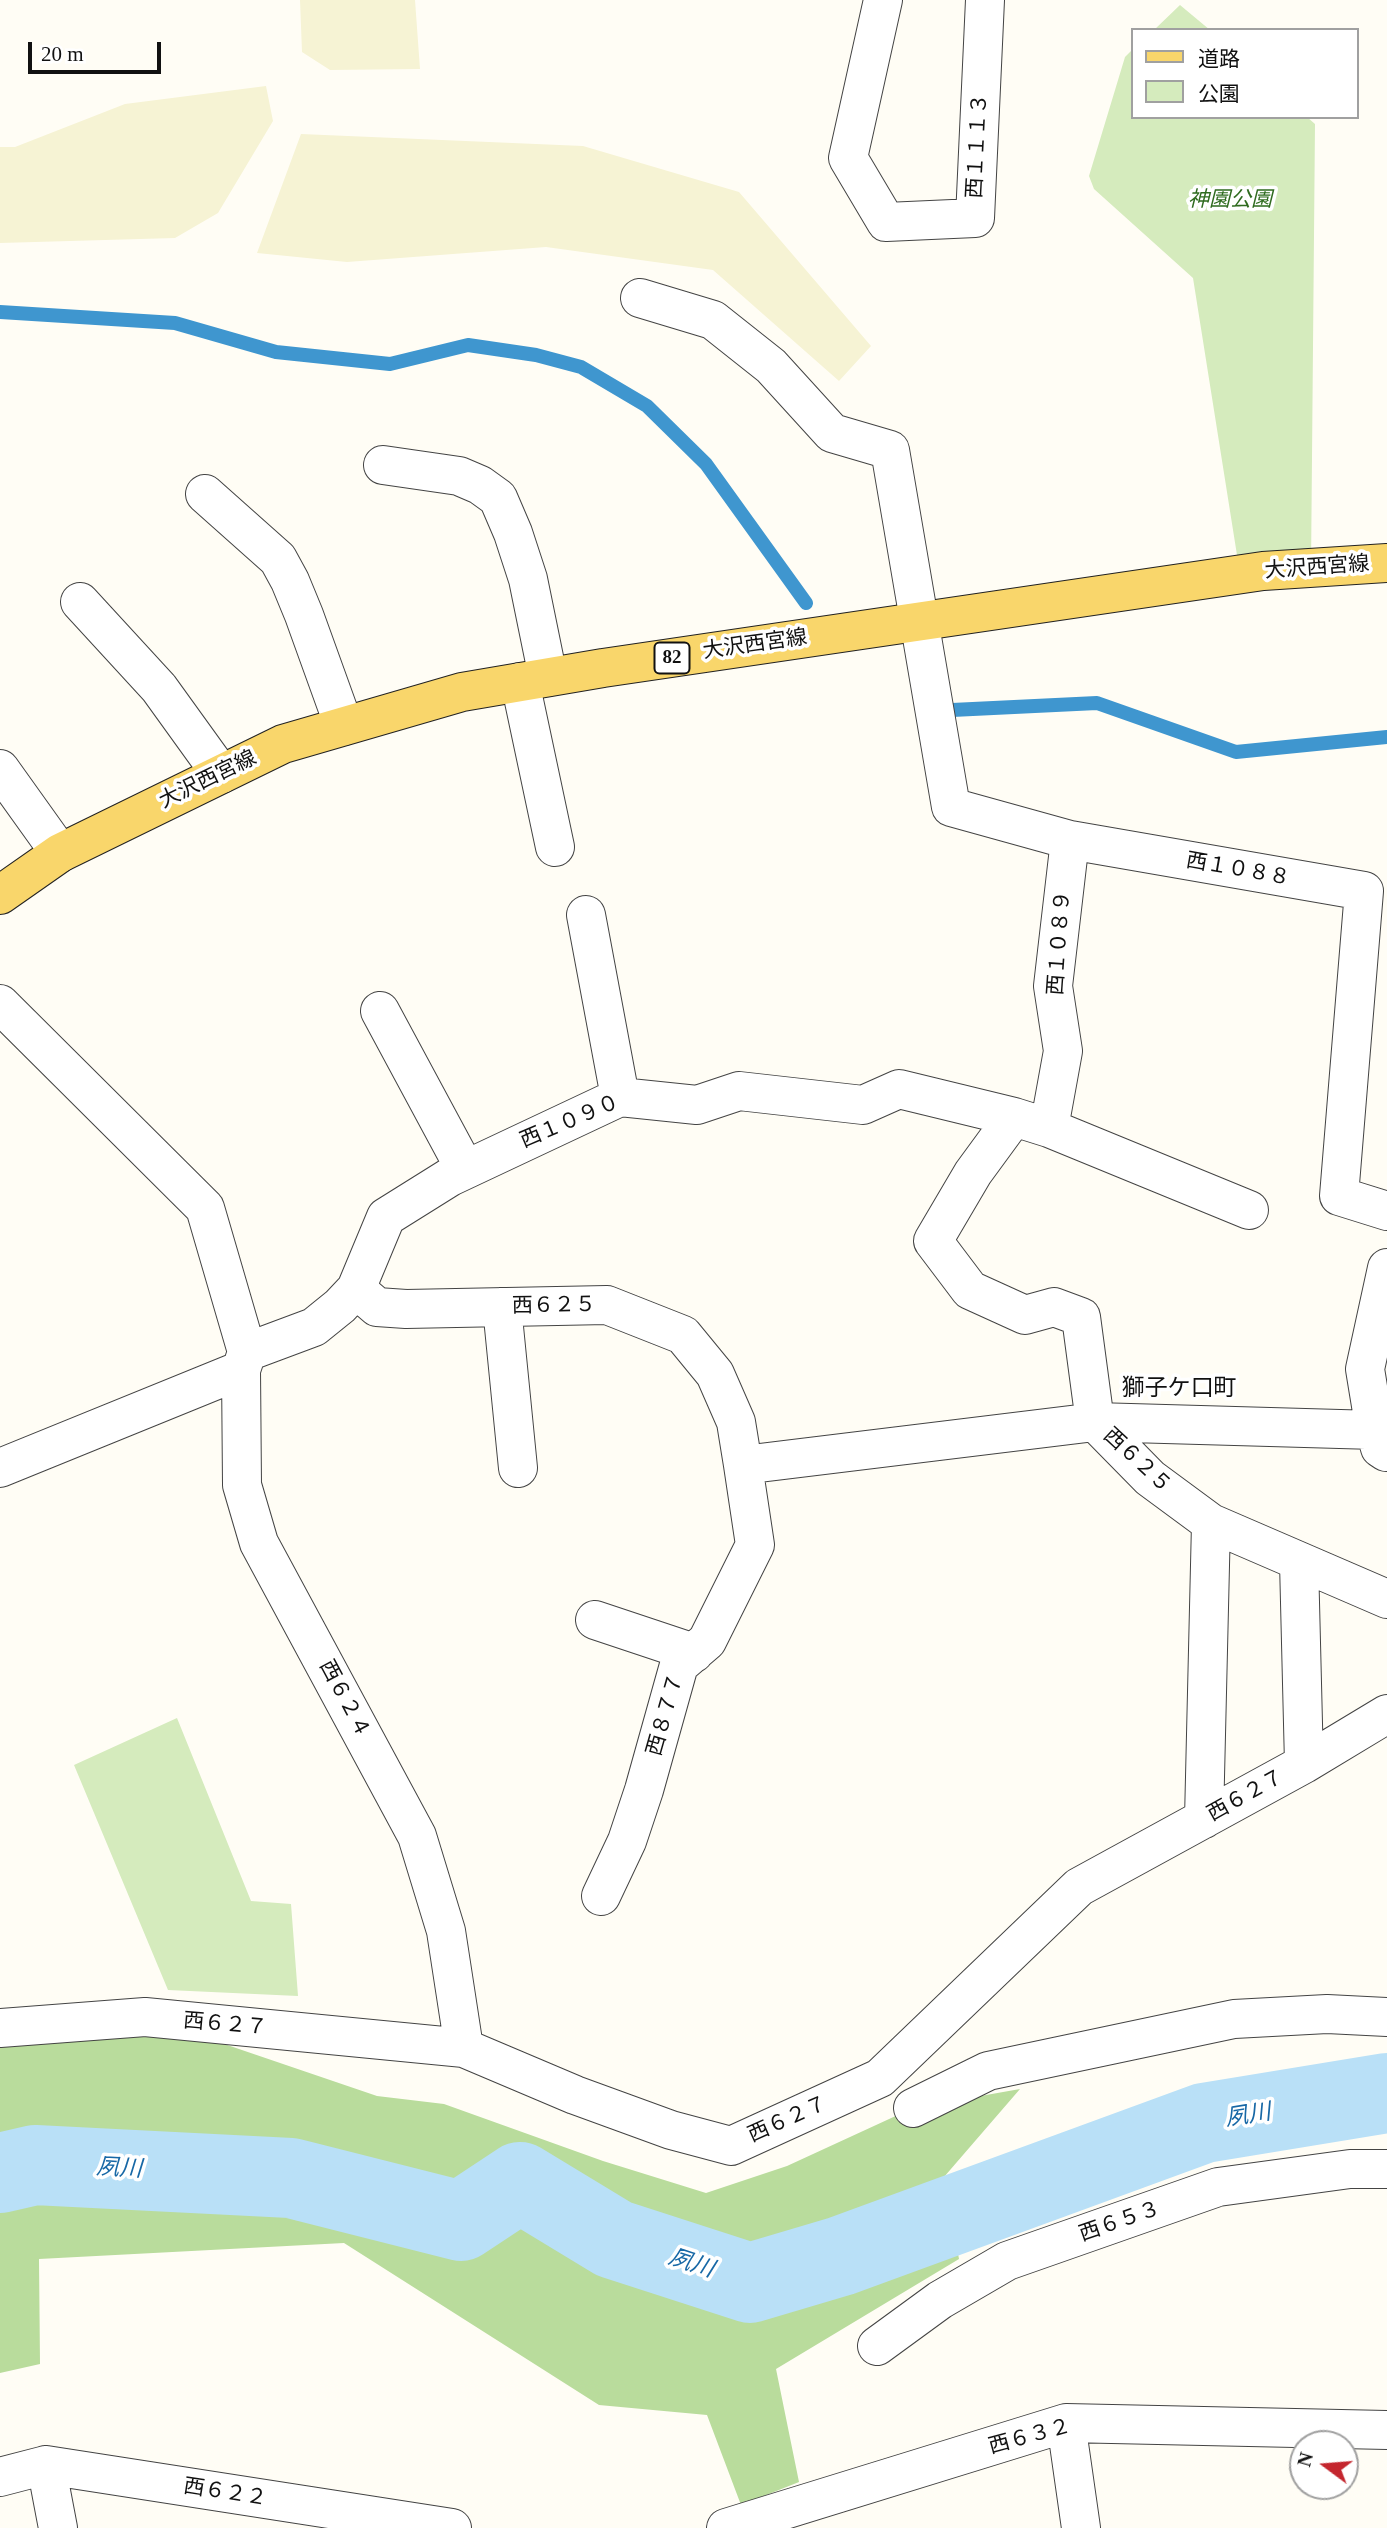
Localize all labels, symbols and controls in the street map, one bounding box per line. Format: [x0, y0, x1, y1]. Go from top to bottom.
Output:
scale bar [32, 28, 164, 72]
legend [1132, 28, 1359, 119]
text: 20 m [41, 42, 84, 66]
text: 道路 [1198, 47, 1240, 71]
text: 公園 [1198, 82, 1240, 106]
street label: 西１１１３ [963, 93, 993, 199]
park label: 神園公園 [1188, 187, 1272, 213]
street label: 大沢西宮線 [1264, 552, 1370, 584]
street label: 大沢西宮線 [701, 625, 809, 665]
road number: 82 [654, 642, 690, 674]
street label: 大沢西宮線 [155, 746, 261, 814]
street label: 西１０８８ [1184, 848, 1292, 892]
street label: 西１０８９ [1044, 890, 1076, 996]
street label: 西１０９０ [517, 1090, 623, 1154]
street label: 西６２５ [512, 1293, 596, 1319]
district label: 獅子ケ口町 [1122, 1375, 1236, 1403]
street label: 西６２５ [1098, 1423, 1176, 1499]
street label: 西６２４ [313, 1656, 375, 1742]
street label: 西８７７ [642, 1671, 690, 1759]
street label: 西６２７ [1203, 1765, 1289, 1827]
street label: 西６２７ [182, 2009, 268, 2041]
street label: 西６２７ [745, 2091, 831, 2149]
water label: 夙川 [1223, 2099, 1273, 2133]
water label: 夙川 [95, 2154, 143, 2184]
street label: 西６５３ [1076, 2196, 1164, 2248]
water label: 夙川 [665, 2244, 717, 2284]
street label: 西６３２ [986, 2414, 1074, 2460]
north arrow [1289, 2430, 1359, 2500]
text: N [1293, 2450, 1317, 2469]
street label: 西６２２ [182, 2474, 268, 2512]

